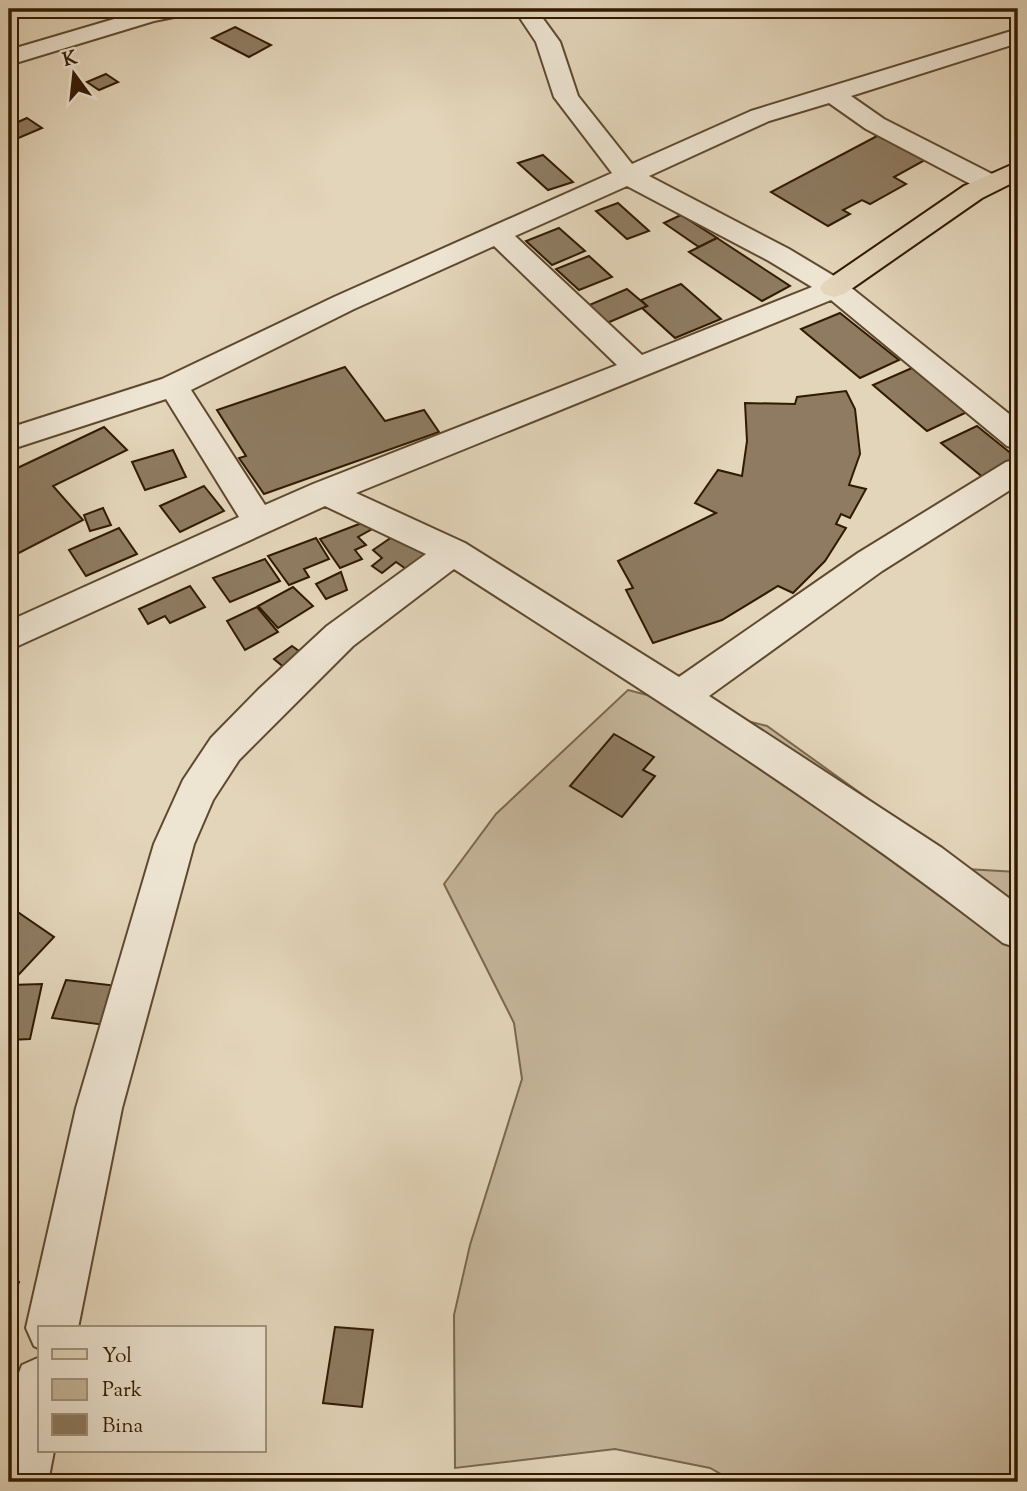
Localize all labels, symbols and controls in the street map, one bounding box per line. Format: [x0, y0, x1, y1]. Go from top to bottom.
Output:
north arrow [38, 38, 108, 108]
text: K [60, 45, 81, 75]
legend [38, 1326, 266, 1452]
text: Yol [102, 1342, 132, 1372]
text: Park [102, 1376, 143, 1406]
text: Bina [102, 1412, 144, 1442]

